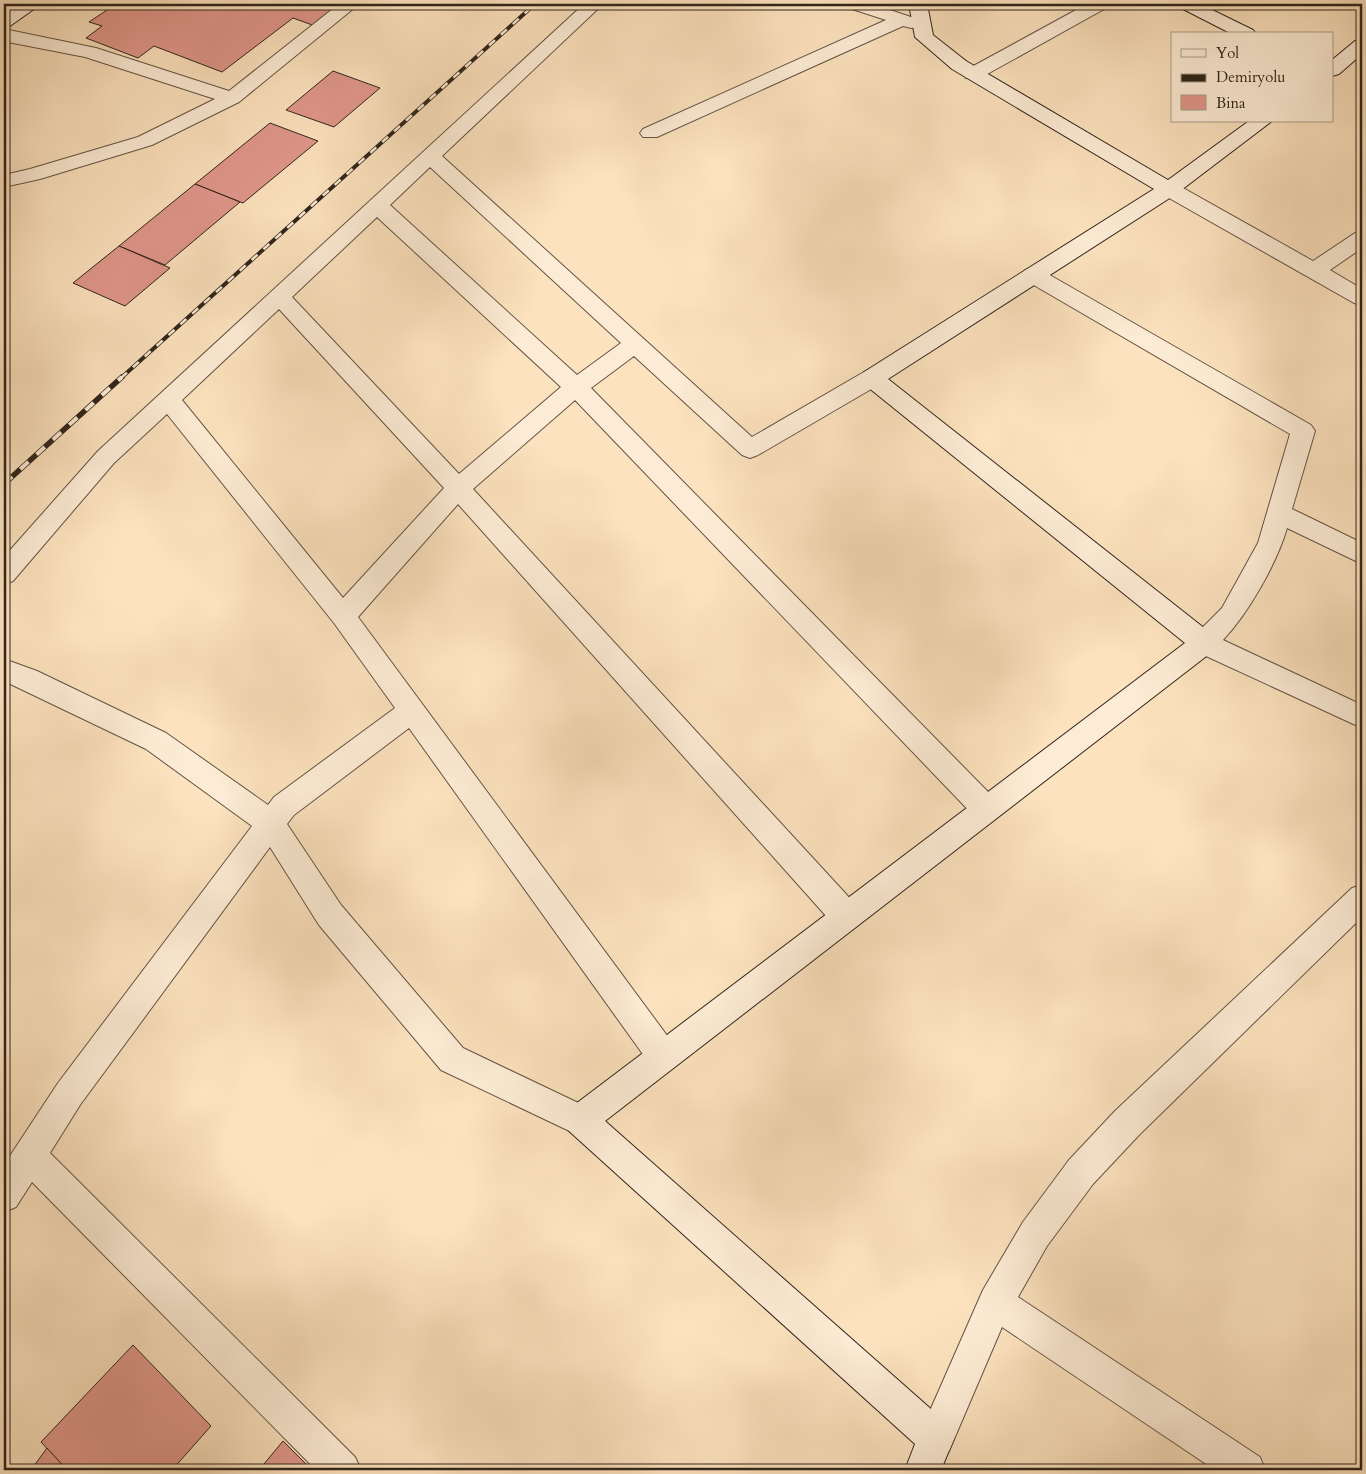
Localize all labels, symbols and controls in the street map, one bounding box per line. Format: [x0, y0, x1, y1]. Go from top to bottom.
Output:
legend [1171, 32, 1334, 122]
text: Yol [1216, 43, 1239, 63]
text: Demiryolu [1216, 67, 1285, 87]
text: Bina [1216, 93, 1246, 113]

